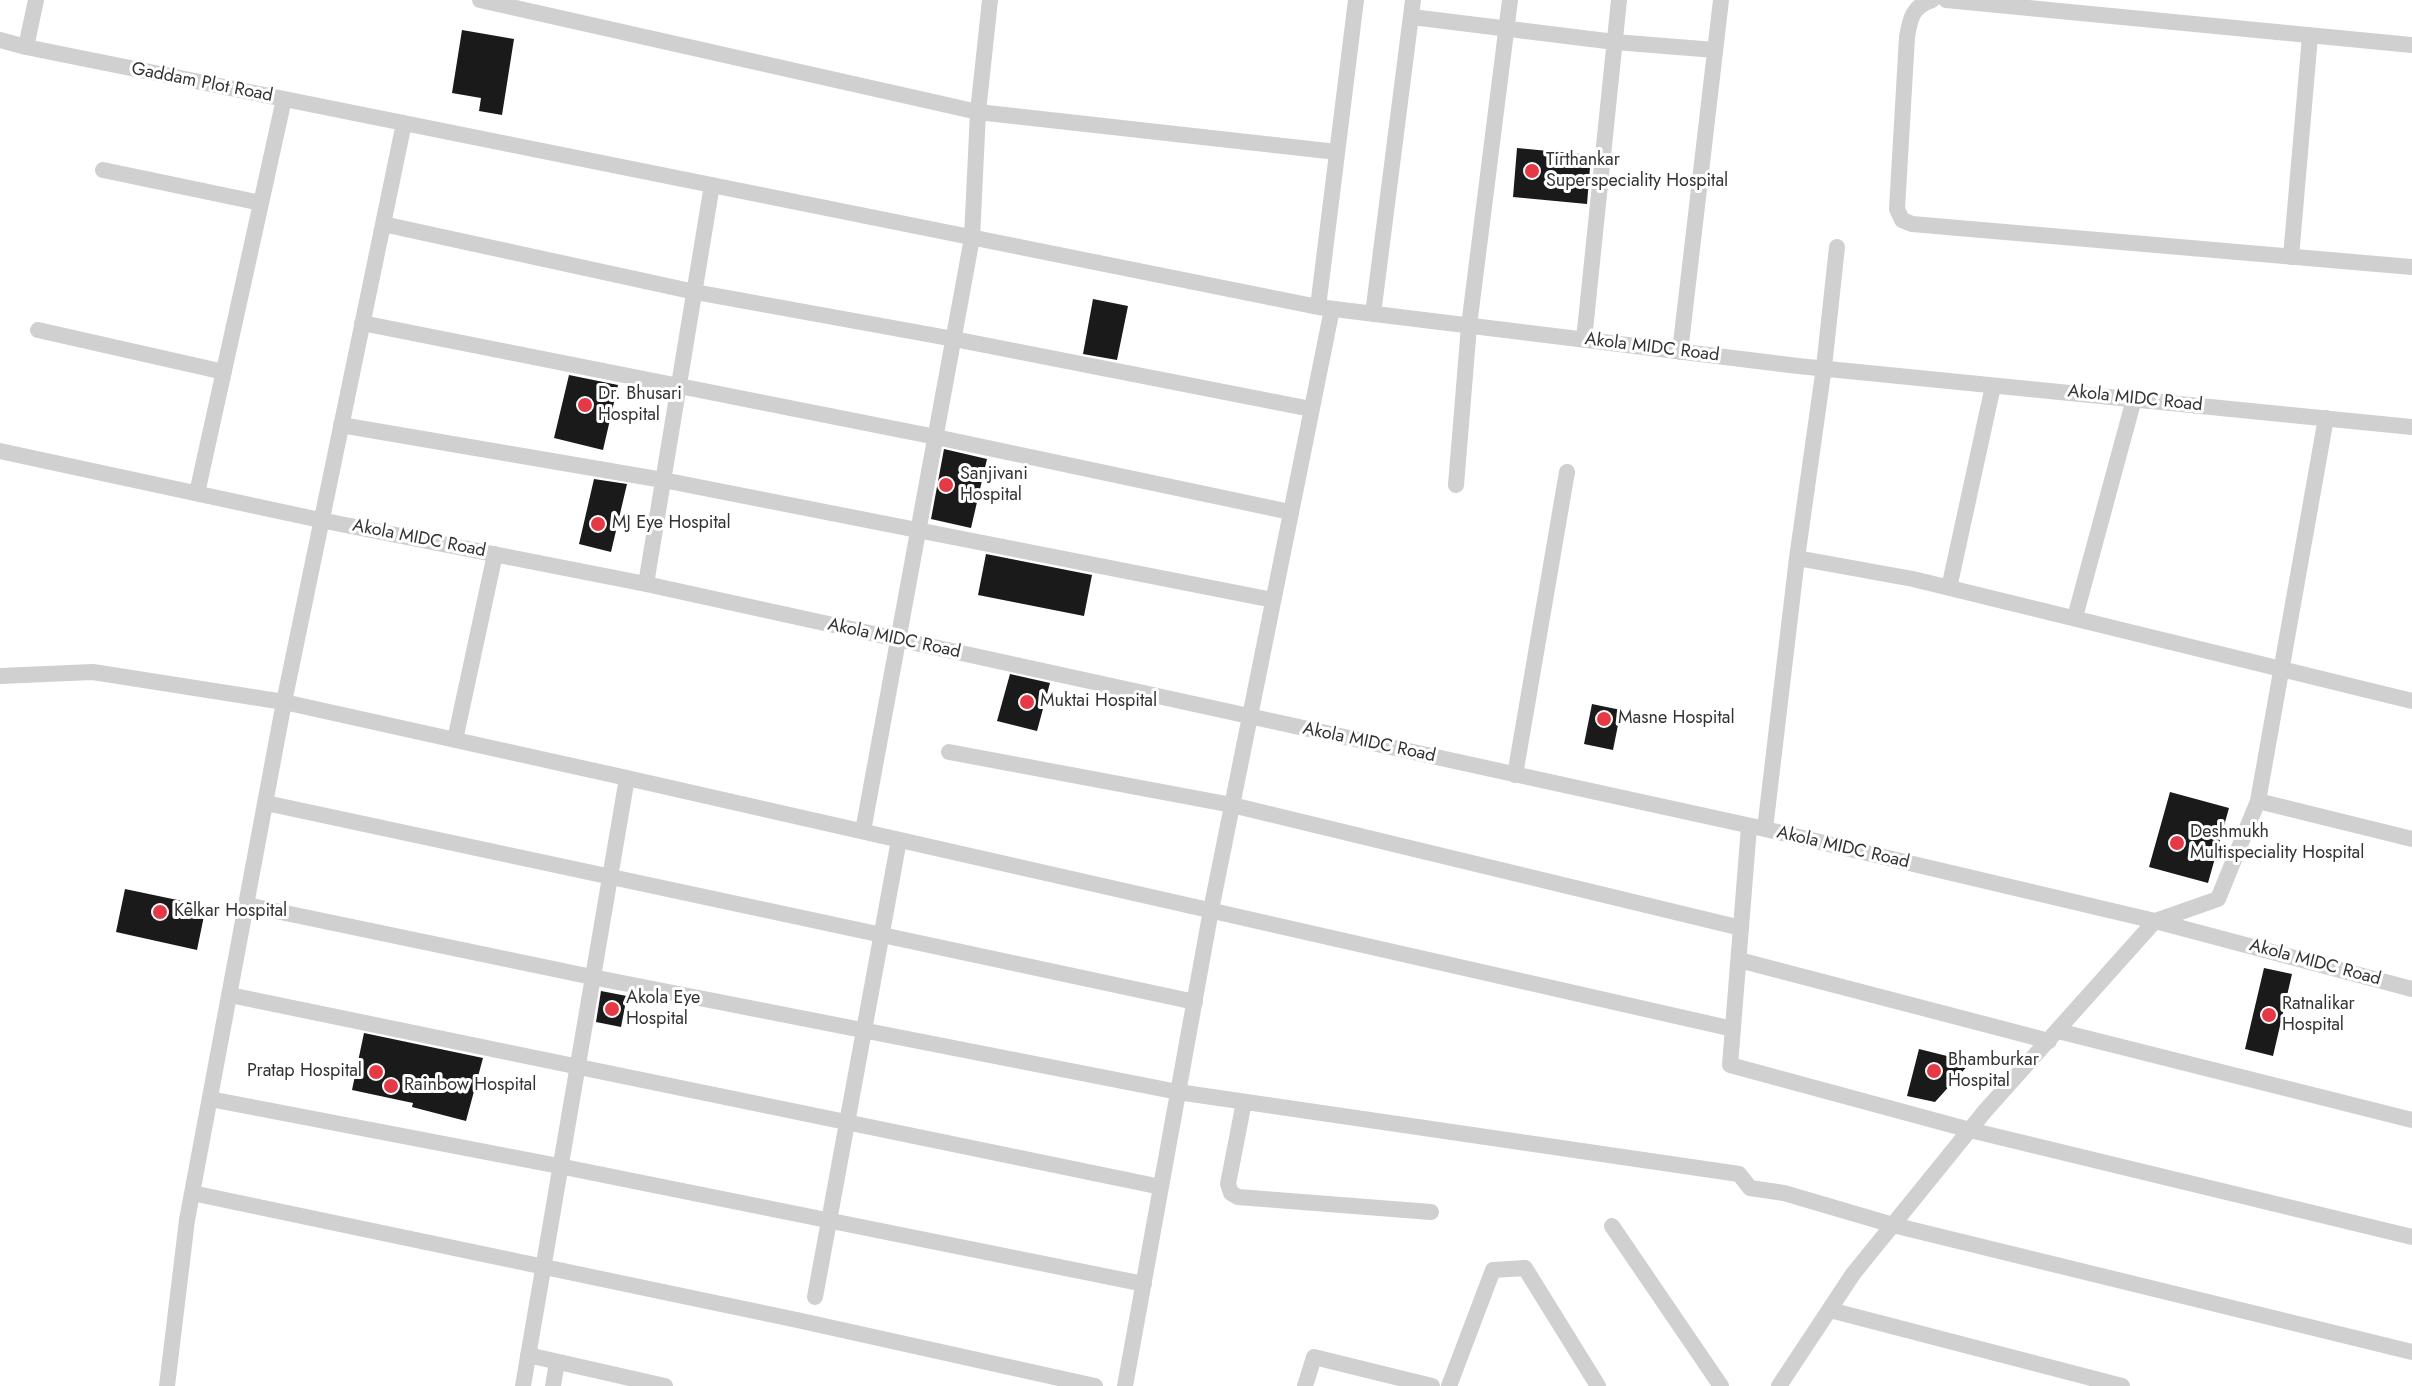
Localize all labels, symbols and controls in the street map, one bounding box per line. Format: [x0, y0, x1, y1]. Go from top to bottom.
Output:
street label: Gaddam Plot Road [129, 59, 275, 107]
place label: Tirthankar Superspeciality Hospital [1546, 150, 1728, 192]
marker: Tirthankar Superspeciality Hospital [1523, 162, 1541, 180]
street label: Akola MIDC Road [1584, 329, 1720, 367]
street label: Akola MIDC Road [2067, 381, 2203, 417]
place label: Dr. Bhusari Hospital [598, 384, 682, 426]
marker: Dr. Bhusari Hospital [576, 396, 594, 414]
place label: Sanjivani Hospital [960, 464, 1028, 506]
marker: Sanjivani Hospital [937, 476, 955, 494]
place label: MJ Eye Hospital [612, 513, 731, 535]
street label: Akola MIDC Road [351, 515, 487, 563]
marker: MJ Eye Hospital [589, 515, 607, 533]
street label: Akola MIDC Road [826, 614, 962, 664]
place label: Muktai Hospital [1040, 691, 1157, 713]
marker: Muktai Hospital [1018, 693, 1036, 711]
place label: Masne Hospital [1618, 708, 1735, 730]
marker: Masne Hospital [1595, 710, 1613, 728]
street label: Akola MIDC Road [1301, 718, 1437, 768]
street label: Akola MIDC Road [1775, 822, 1911, 874]
place label: Deshmukh Multispeciality Hospital [2190, 822, 2364, 864]
marker: Deshmukh Multispeciality Hospital [2168, 834, 2186, 852]
place label: Kelkar Hospital [174, 901, 287, 923]
marker: Kelkar Hospital [151, 903, 169, 921]
street label: Akola MIDC Road [2247, 935, 2383, 991]
place label: Akola Eye Hospital [626, 988, 700, 1030]
place label: Ratnalikar Hospital [2282, 994, 2355, 1036]
marker: Akola Eye Hospital [603, 1000, 621, 1018]
marker: Ratnalikar Hospital [2260, 1006, 2278, 1024]
place label: Bhamburkar Hospital [1948, 1050, 2039, 1092]
place label: Pratap Hospital [247, 1061, 362, 1083]
marker: Bhamburkar Hospital [1925, 1062, 1943, 1080]
marker: Pratap Hospital [367, 1063, 385, 1081]
place label: Rainbow Hospital [404, 1075, 536, 1097]
marker: Rainbow Hospital [382, 1077, 400, 1095]

